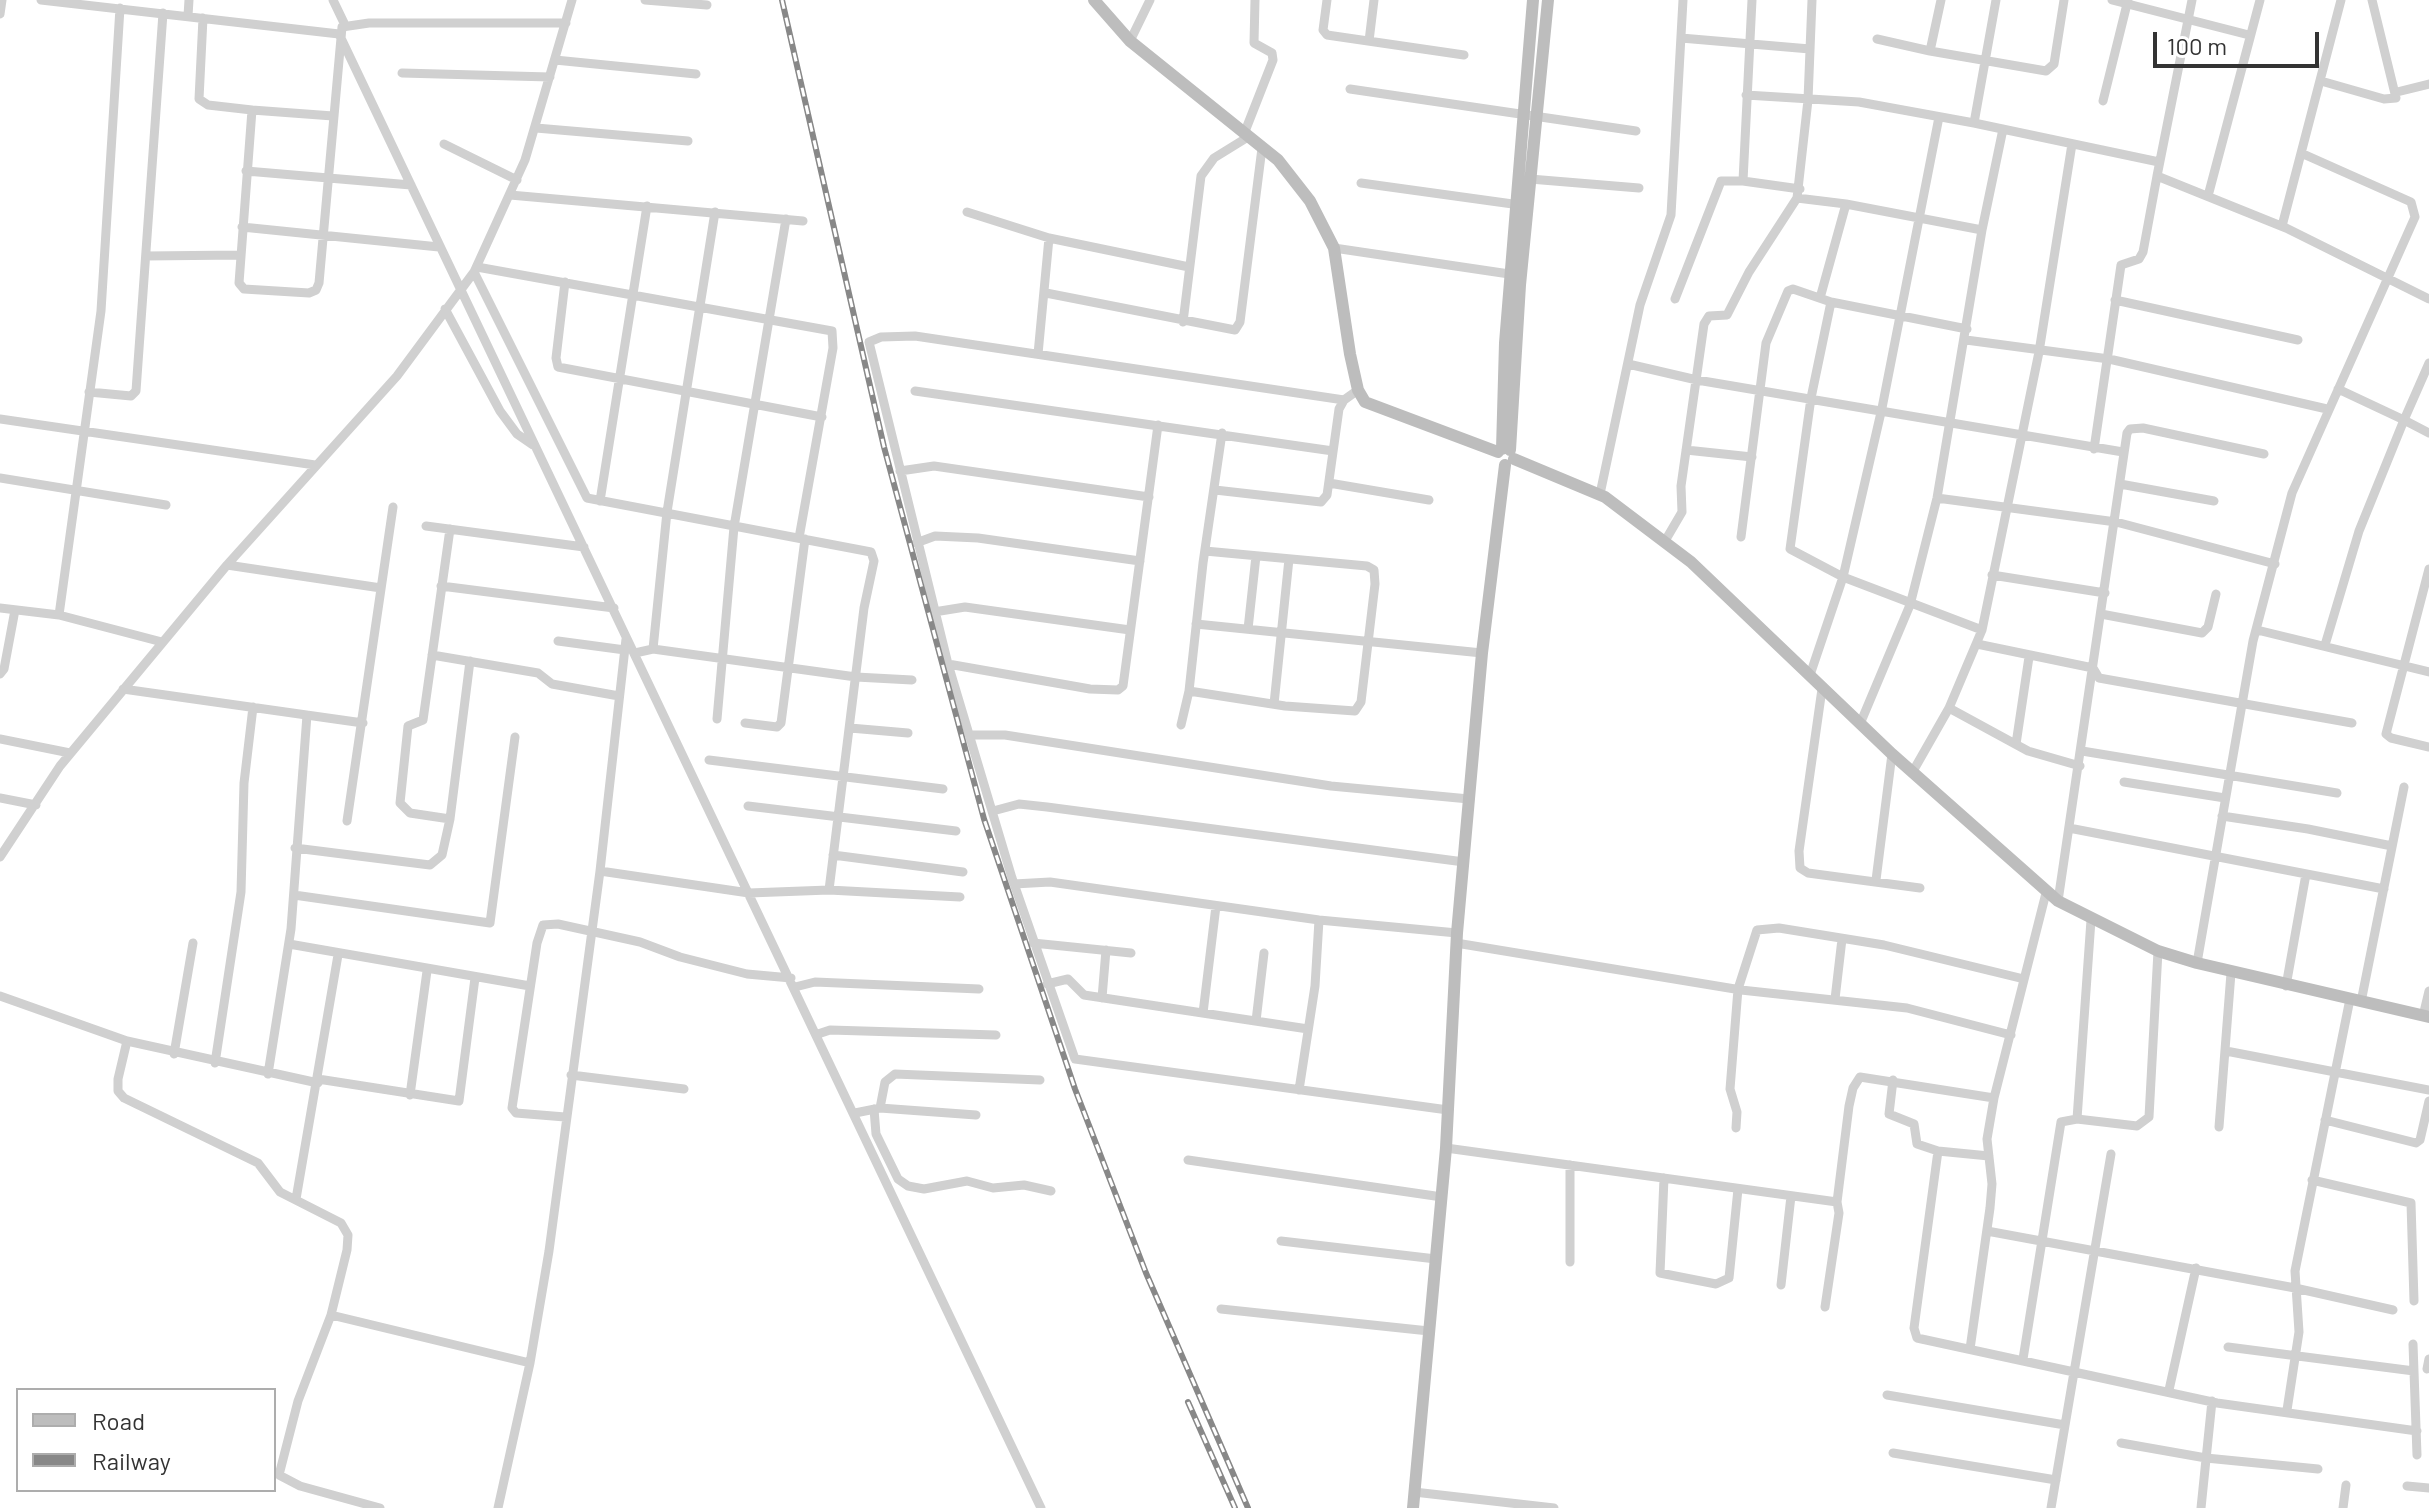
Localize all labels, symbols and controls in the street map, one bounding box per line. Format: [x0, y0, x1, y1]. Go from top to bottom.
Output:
scale bar [2157, 16, 2323, 66]
text: 100 m [2167, 31, 2227, 60]
legend [16, 1388, 276, 1492]
text: Road [92, 1406, 145, 1435]
text: Railway [92, 1446, 171, 1475]

